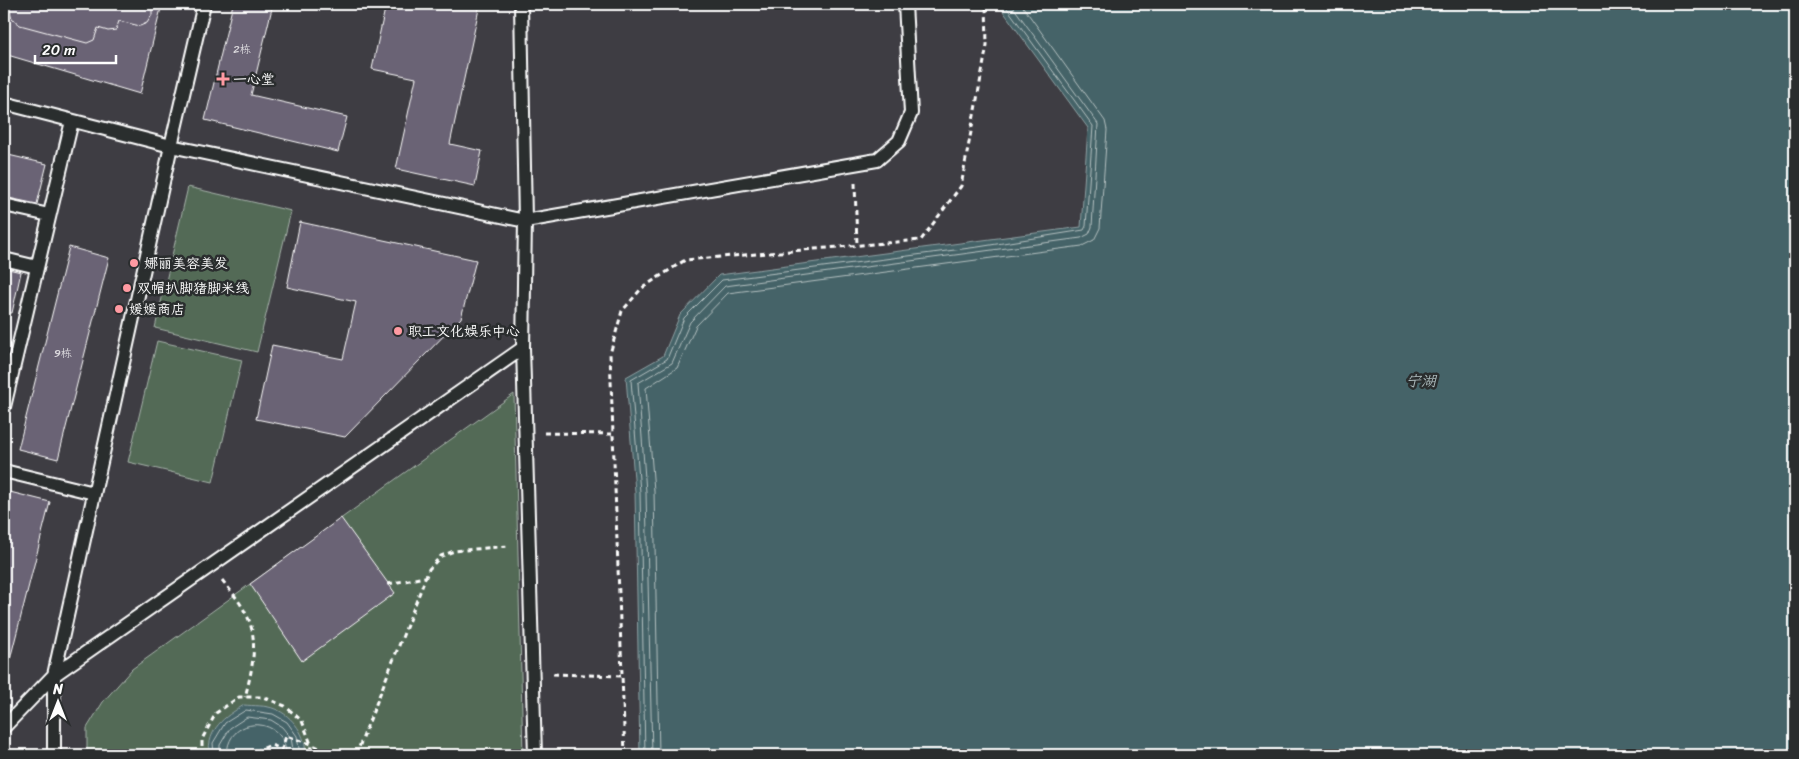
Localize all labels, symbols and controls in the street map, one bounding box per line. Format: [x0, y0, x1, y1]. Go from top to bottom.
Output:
scale bar [35, 32, 116, 64]
text: 20 m [42, 37, 76, 63]
house number: 2栋 [233, 40, 251, 59]
place label: 一心堂 [233, 67, 275, 92]
marker: 一心堂 [217, 73, 229, 85]
place label: 娜丽美容美发 [144, 251, 228, 276]
marker: 娜丽美容美发 [128, 257, 140, 269]
place label: 双帽扒脚猪脚米线 [137, 276, 249, 301]
marker: 双帽扒脚猪脚米线 [121, 282, 133, 294]
place label: 媛媛商店 [129, 297, 185, 322]
marker: 媛媛商店 [113, 303, 125, 315]
place label: 职工文化娱乐中心 [408, 319, 520, 344]
marker: 职工文化娱乐中心 [392, 325, 404, 337]
house number: 9栋 [54, 344, 72, 363]
water label: 宁湖 [1406, 368, 1438, 394]
north arrow [32, 676, 82, 726]
text: N [52, 677, 63, 702]

